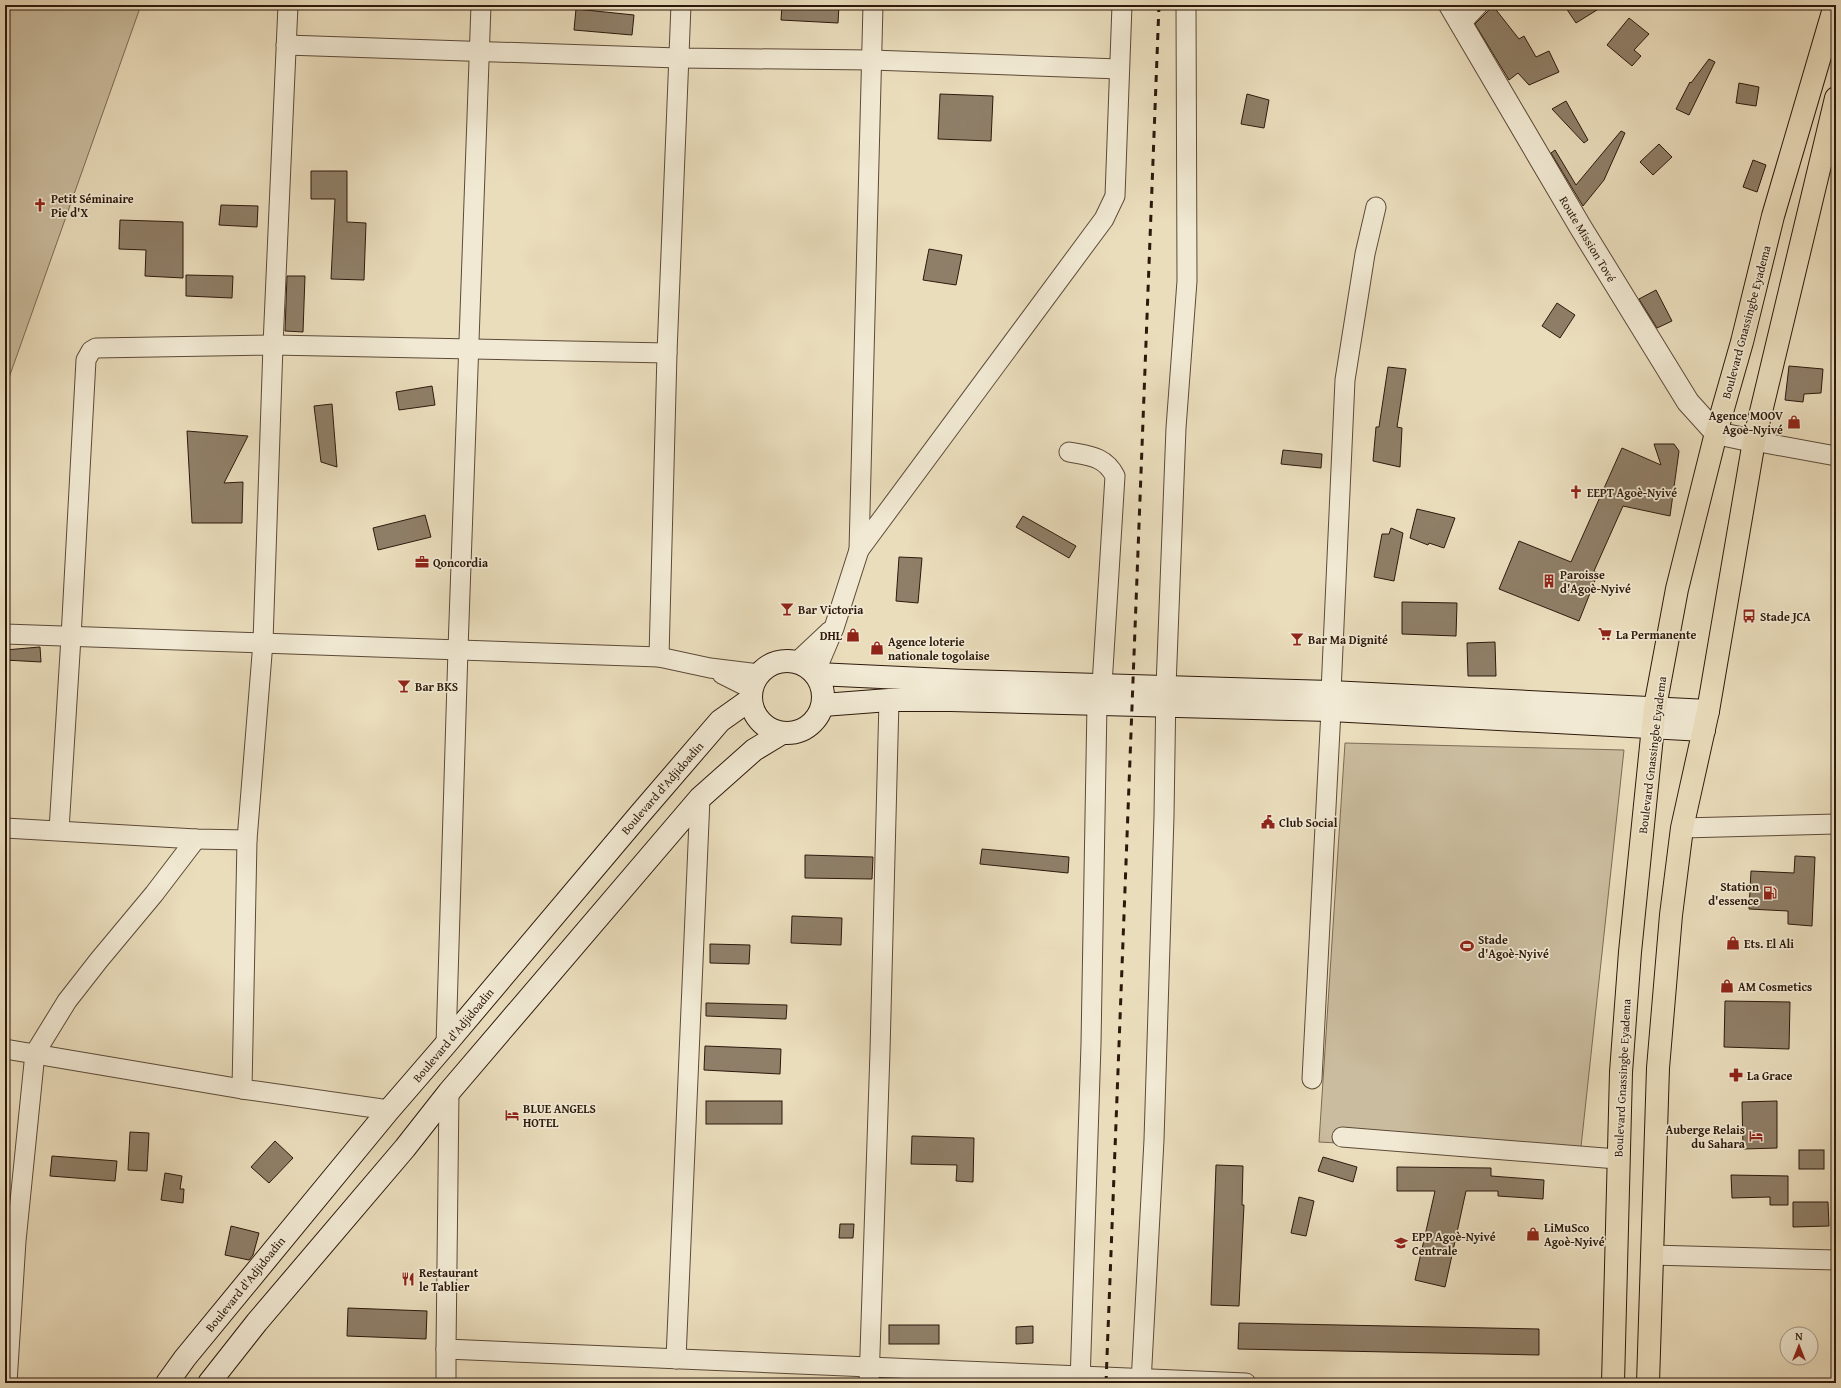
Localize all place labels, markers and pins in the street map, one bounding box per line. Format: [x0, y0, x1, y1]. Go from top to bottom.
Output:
place label: Petit Séminaire Pie d'X [51, 190, 134, 221]
church icon: Petit Séminaire Pie d'X [32, 197, 48, 213]
place label: Agence MOOV Agoè-Nyivé [1709, 407, 1783, 438]
shop icon: Agence MOOV Agoè-Nyivé [1786, 414, 1802, 430]
church icon: EEPT Agoè-Nyivé [1568, 484, 1584, 500]
place label: EEPT Agoè-Nyivé [1587, 484, 1677, 501]
office icon: Qoncordia [414, 554, 430, 570]
place label: Qoncordia [433, 554, 489, 571]
place label: Paroisse d'Agoè-Nyivé [1560, 566, 1631, 597]
building icon: Paroisse d'Agoè-Nyivé [1541, 573, 1557, 589]
bar icon: Bar Victoria [779, 601, 795, 617]
place label: Bar Victoria [798, 601, 864, 618]
bus stop icon: Stade JCA [1741, 608, 1757, 624]
place label: Stade JCA [1760, 608, 1811, 625]
supermarket icon: La Permanente [1597, 626, 1613, 642]
place label: La Permanente [1616, 626, 1696, 643]
place label: DHL [820, 627, 843, 644]
shop icon: DHL [845, 627, 861, 643]
bar icon: Bar Ma Dignité [1289, 631, 1305, 647]
place label: Bar Ma Dignité [1308, 631, 1388, 648]
place label: Agence loterie nationale togolaise [888, 633, 990, 664]
shop icon: Agence loterie nationale togolaise [869, 640, 885, 656]
bar icon: Bar BKS [396, 678, 412, 694]
place label: Bar BKS [415, 678, 458, 695]
public building icon: Club Social [1260, 814, 1276, 830]
place label: Club Social [1279, 814, 1338, 831]
place label: Station d'essence [1708, 878, 1759, 909]
fuel station icon: Station d'essence [1762, 885, 1778, 901]
place label: Stade d'Agoè-Nyivé [1478, 931, 1549, 962]
shop icon: Ets. El Ali [1725, 935, 1741, 951]
place label: Ets. El Ali [1744, 935, 1794, 952]
sports icon: Stade d'Agoè-Nyivé [1459, 938, 1475, 954]
shop icon: AM Cosmetics [1719, 978, 1735, 994]
place label: AM Cosmetics [1738, 978, 1812, 995]
pharmacy icon: La Grace [1728, 1067, 1744, 1083]
place label: La Grace [1747, 1067, 1792, 1084]
place label: BLUE ANGELS HOTEL [523, 1100, 596, 1131]
hotel icon: BLUE ANGELS HOTEL [504, 1107, 520, 1123]
place label: Auberge Relais du Sahara [1666, 1121, 1746, 1152]
hotel icon: Auberge Relais du Sahara [1748, 1128, 1764, 1144]
place label: LiMuSco Agoè-Nyivé [1544, 1219, 1605, 1250]
shop icon: LiMuSco Agoè-Nyivé [1525, 1226, 1541, 1242]
place label: EPP Agoè-Nyivé Centrale [1412, 1228, 1496, 1259]
school or university icon: EPP Agoè-Nyivé Centrale [1393, 1235, 1409, 1251]
place label: Restaurant le Tablier [419, 1264, 479, 1295]
restaurant icon: Restaurant le Tablier [400, 1271, 416, 1287]

